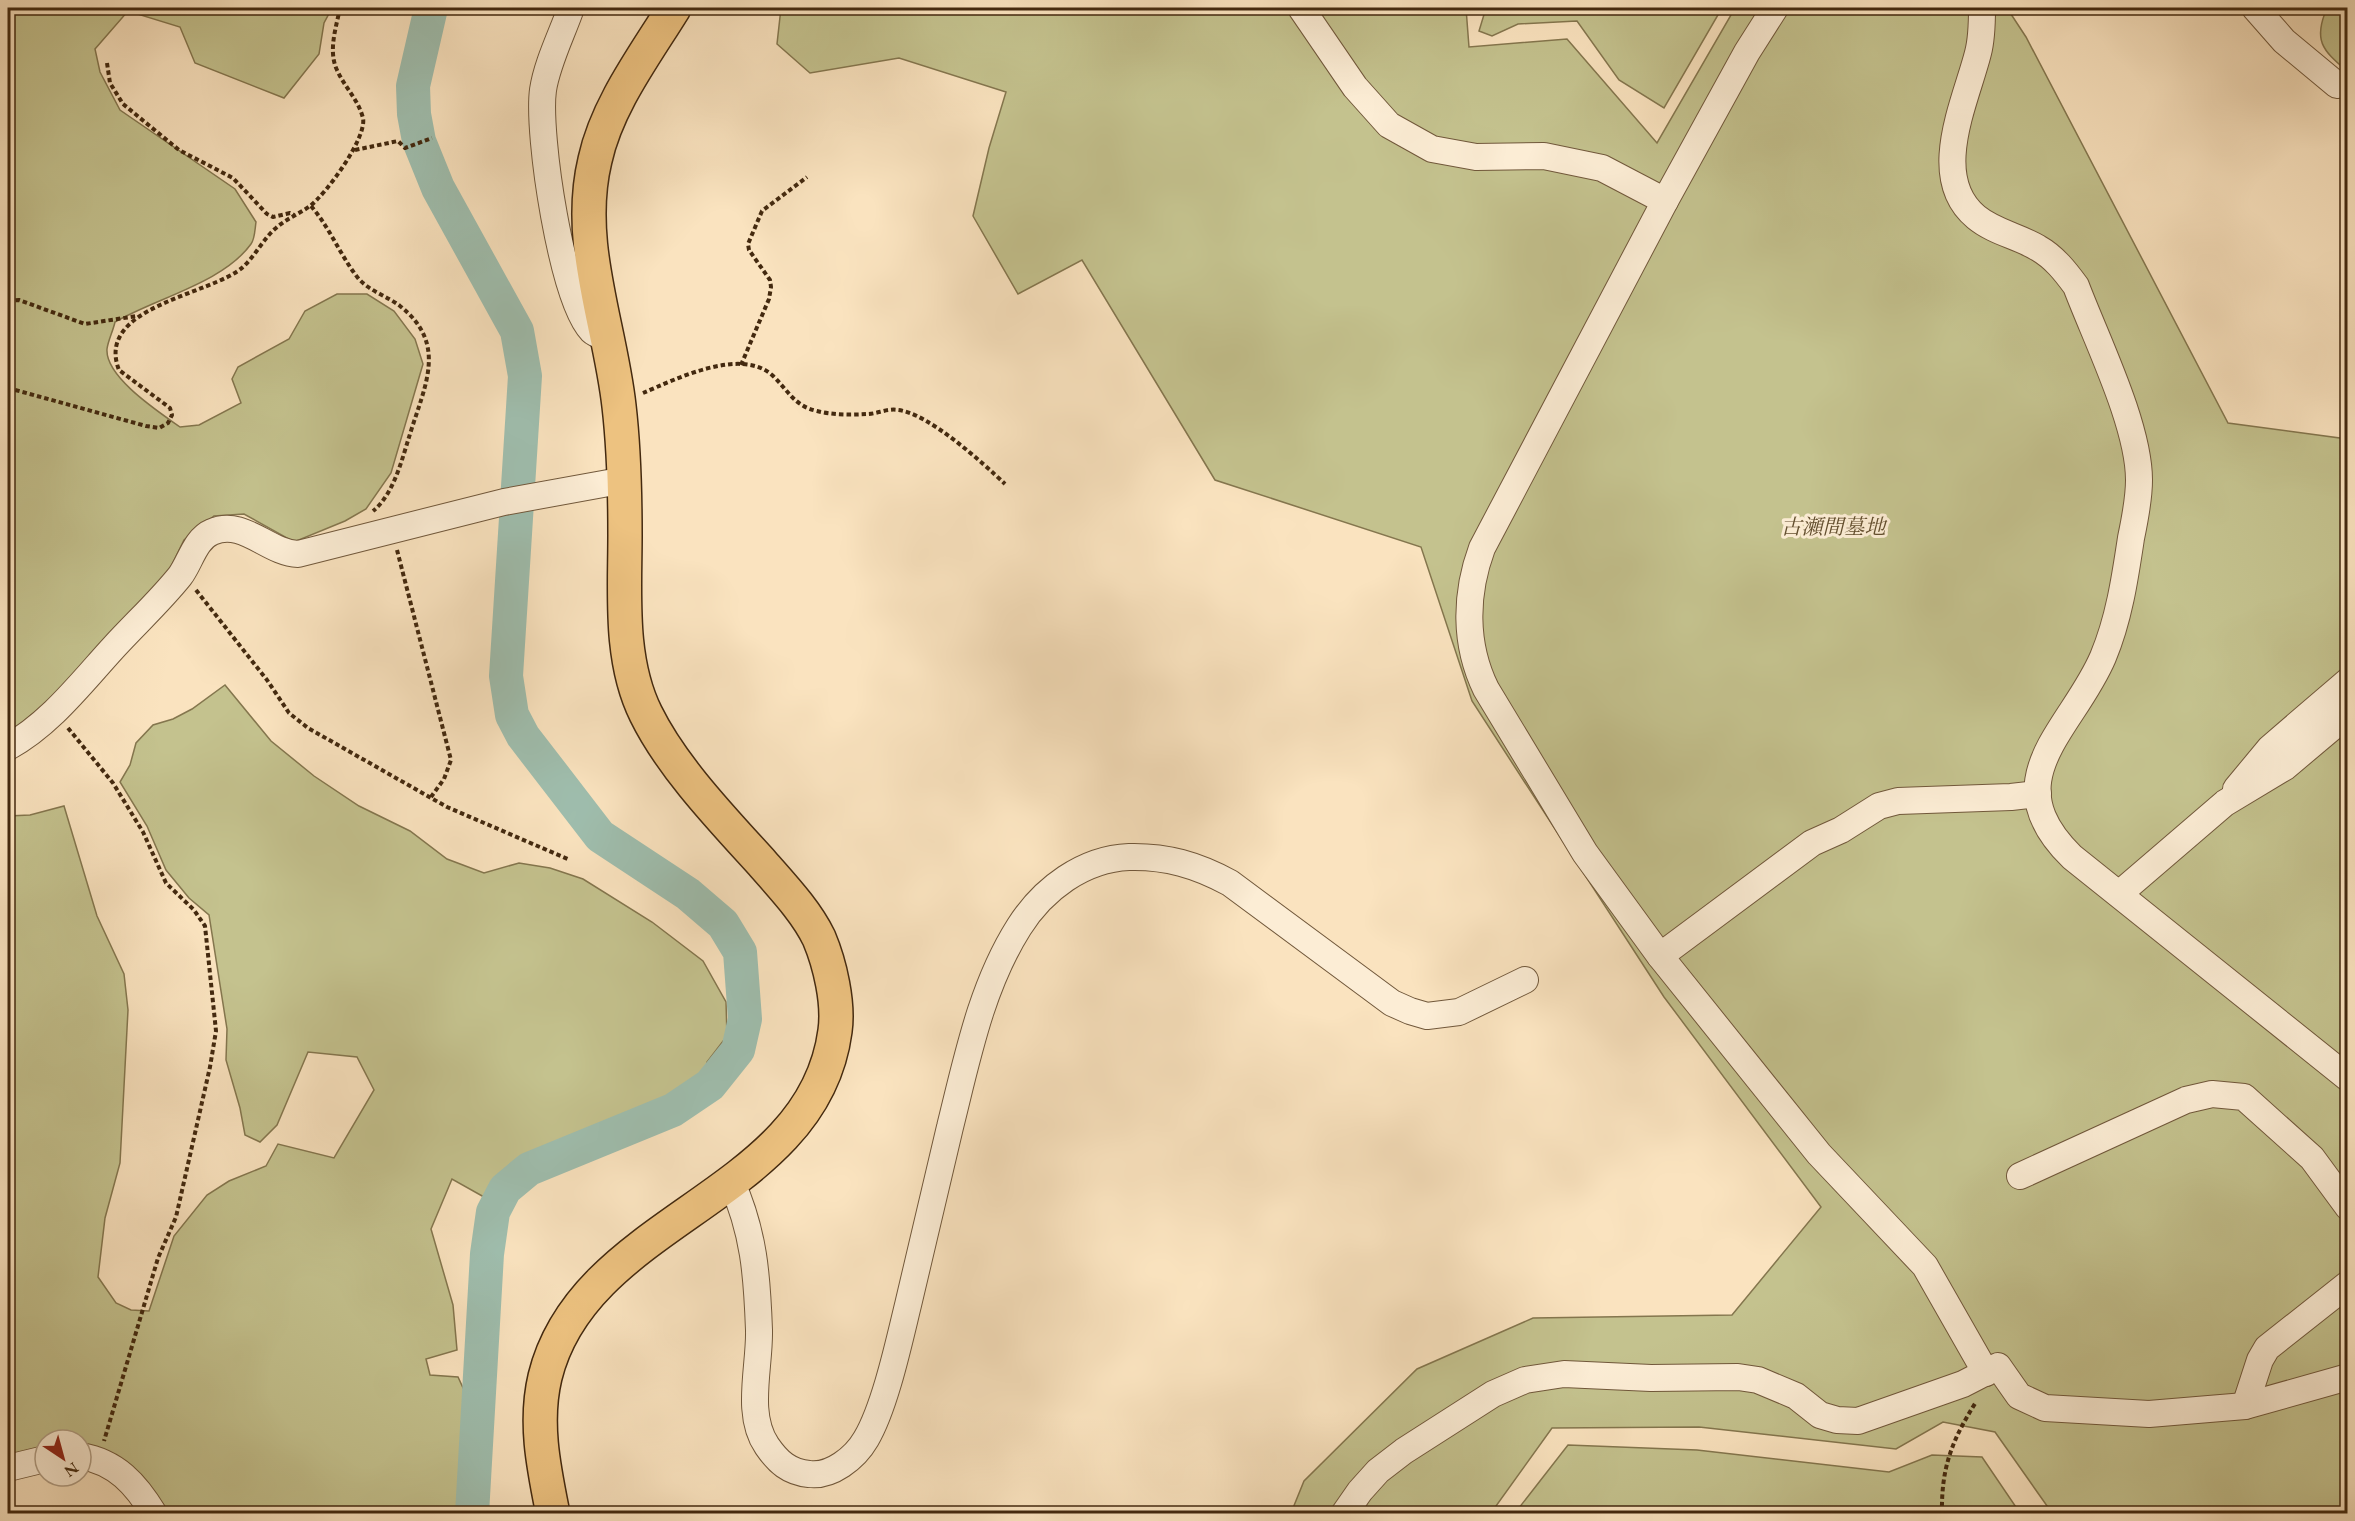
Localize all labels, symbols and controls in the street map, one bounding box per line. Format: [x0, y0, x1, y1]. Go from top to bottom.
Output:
park label: 古瀬間墓地 [1781, 513, 1887, 540]
north arrow [33, 1428, 93, 1488]
text: N [60, 1457, 83, 1482]

